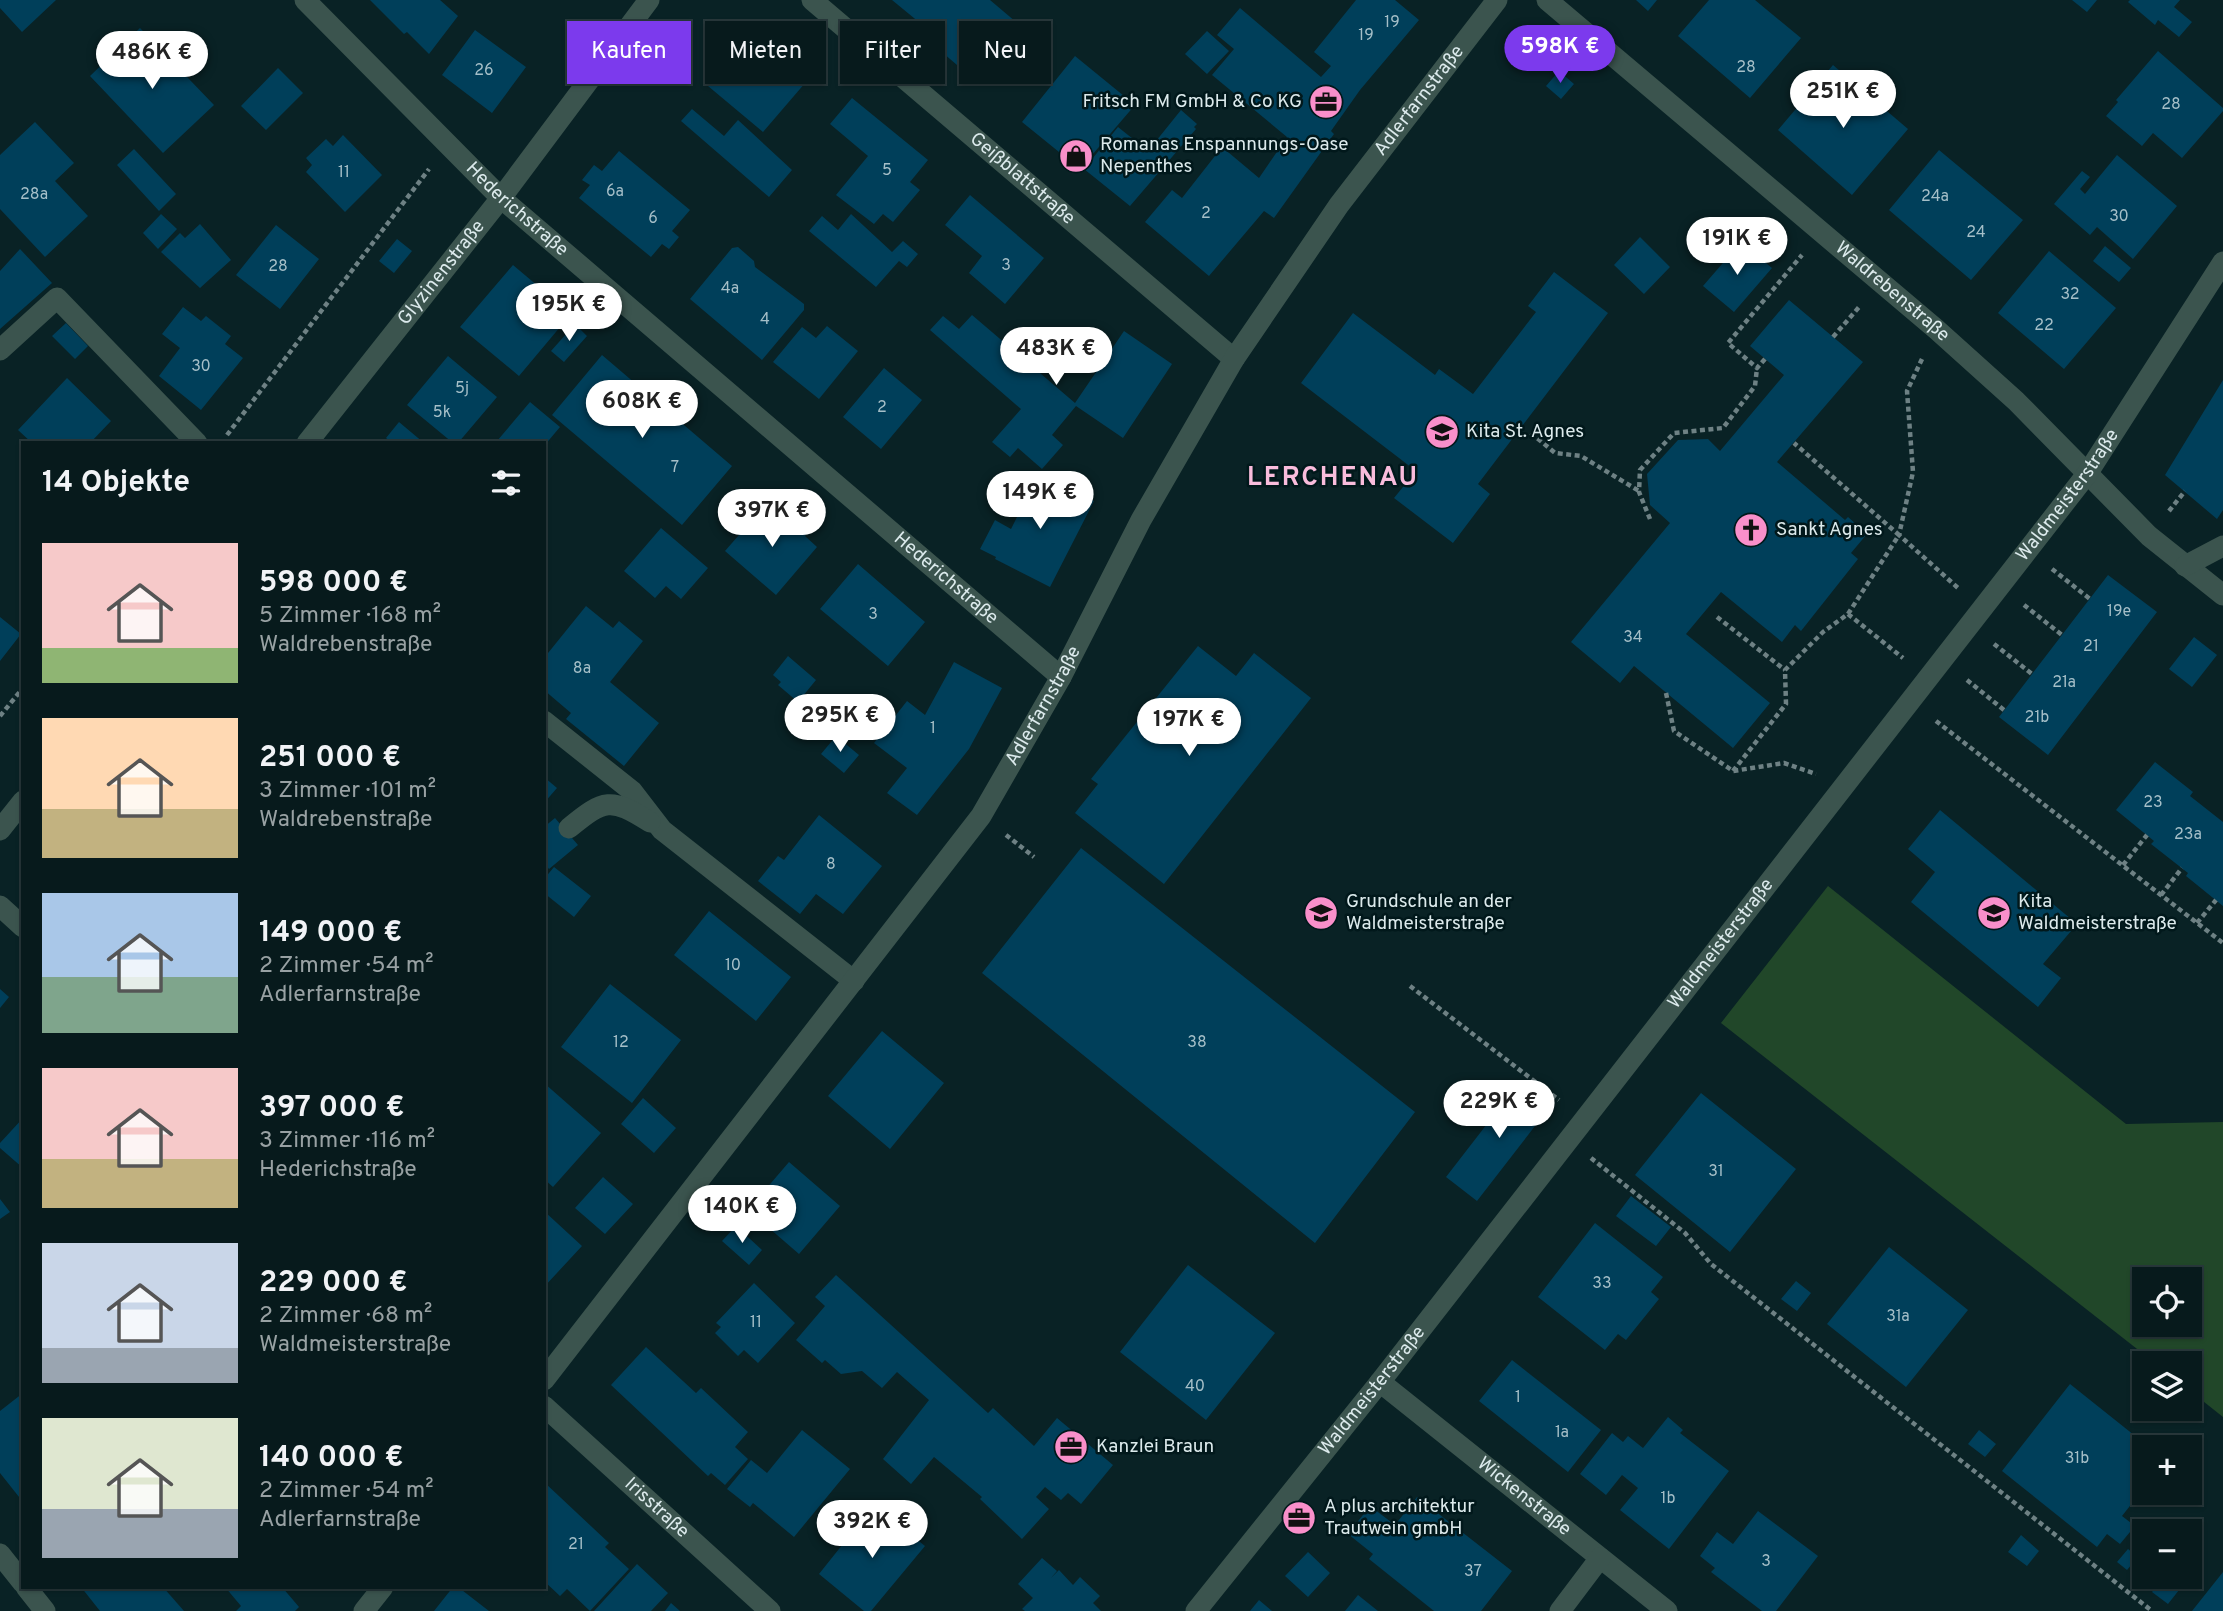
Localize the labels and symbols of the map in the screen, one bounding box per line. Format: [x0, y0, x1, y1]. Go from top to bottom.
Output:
house number: 19 [1384, 13, 1400, 33]
pin: 598K € [1503, 25, 1617, 85]
house number: 19 [1358, 26, 1374, 46]
pin: 486K € [95, 32, 209, 91]
street label: Adlerfarnstraße [1369, 40, 1470, 161]
house number: 28 [1736, 58, 1756, 78]
house number: 26 [474, 61, 494, 81]
pin: 251K € [1786, 71, 1900, 130]
office icon: Fritsch FM GmbH & Co KG [1307, 83, 1345, 121]
place label: Fritsch FM GmbH & Co KG [1083, 90, 1302, 114]
house number: 28 [2161, 95, 2181, 115]
street label: Geißblattstraße [965, 127, 1080, 230]
place label: Romanas Enspannungs-Oase Nepenthes [1100, 133, 1349, 179]
shop icon: Romanas Enspannungs-Oase Nepenthes [1057, 137, 1095, 175]
street label: Hederichstraße [460, 157, 573, 262]
house number: 5 [882, 161, 892, 181]
house number: 11 [338, 163, 350, 183]
house number: 6a [606, 182, 624, 202]
house number: 28a [20, 185, 48, 205]
house number: 24a [1921, 187, 1949, 207]
house number: 2 [1201, 204, 1211, 224]
house number: 30 [2109, 207, 2129, 227]
house number: 6 [648, 209, 658, 229]
street label: Glyzinenstraße [393, 215, 491, 330]
pin: 191K € [1680, 218, 1794, 277]
house number: 24 [1966, 223, 1986, 243]
street label: Waldrebenstraße [1830, 236, 1955, 347]
house number: 3 [1001, 256, 1011, 276]
house number: 28 [268, 257, 288, 277]
house number: 4a [721, 279, 739, 299]
pin: 195K € [512, 284, 626, 343]
house number: 32 [2060, 285, 2080, 305]
house number: 4 [760, 310, 770, 330]
house number: 22 [2034, 316, 2054, 336]
pin: 483K € [999, 328, 1113, 387]
house number: 30 [191, 357, 211, 377]
house number: 5j [455, 379, 469, 399]
pin: 608K € [585, 380, 699, 440]
house number: 2 [877, 398, 887, 418]
house number: 5k [433, 403, 451, 423]
school or university icon: Kita St. Agnes [1423, 413, 1461, 451]
place label: Kita St. Agnes [1466, 420, 1584, 444]
street label: Waldmeisterstraße [2011, 425, 2125, 567]
house number: 7 [671, 458, 679, 478]
district label: LERCHENAU [1247, 462, 1419, 495]
pin: 149K € [983, 472, 1097, 531]
pin: 397K € [715, 490, 829, 549]
church icon: Sankt Agnes [1732, 511, 1770, 549]
place label: Sankt Agnes [1776, 518, 1883, 542]
street label: Hederichstraße [889, 527, 1003, 630]
house number: 19e [2107, 602, 2131, 622]
house number: 3 [868, 605, 878, 625]
house number: 34 [1623, 628, 1643, 648]
house number: 21 [2083, 637, 2099, 657]
street label: Adlerfarnstraße [1000, 642, 1087, 770]
house number: 8a [573, 659, 591, 679]
house number: 21a [2052, 673, 2076, 693]
pin: 295K € [783, 694, 897, 754]
pin: 197K € [1132, 698, 1246, 758]
house number: 21b [2025, 708, 2049, 728]
house number: 1 [930, 719, 936, 739]
house number: 23 [2143, 793, 2163, 813]
house number: 23a [2174, 825, 2202, 845]
house number: 8 [826, 855, 836, 875]
street label: Waldmeisterstraße [1663, 874, 1779, 1014]
place label: Grundschule an der Waldmeisterstraße [1346, 890, 1513, 936]
place label: Kita Waldmeisterstraße [2018, 890, 2177, 936]
school or university icon: Grundschule an der Waldmeisterstraße [1302, 894, 1340, 932]
school or university icon: Kita Waldmeisterstraße [1975, 894, 2013, 932]
house number: 10 [725, 956, 741, 976]
house number: 12 [613, 1033, 629, 1053]
house number: 38 [1187, 1033, 1207, 1053]
pin: 229K € [1442, 1080, 1556, 1140]
house number: 31 [1708, 1162, 1724, 1182]
pin: 140K € [685, 1186, 799, 1245]
house number: 33 [1592, 1274, 1612, 1294]
house number: 31a [1886, 1307, 1910, 1327]
house number: 11 [750, 1313, 762, 1333]
street label: Waldmeisterstraße [1314, 1321, 1431, 1461]
house number: 40 [1185, 1377, 1205, 1397]
house number: 1 [1515, 1388, 1521, 1408]
house number: 1a [1555, 1423, 1569, 1443]
office icon: Kanzlei Braun [1052, 1428, 1090, 1466]
place label: Kanzlei Braun [1096, 1435, 1214, 1459]
house number: 31b [2065, 1449, 2089, 1469]
street label: Wickenstraße [1472, 1452, 1576, 1542]
street label: Irisstraße [619, 1473, 694, 1544]
house number: 1b [1661, 1489, 1675, 1509]
place label: A plus architektur Trautwein gmbH [1324, 1495, 1475, 1541]
office icon: A plus architektur Trautwein gmbH [1280, 1499, 1318, 1537]
pin: 392K € [815, 1500, 929, 1560]
house number: 21 [568, 1535, 584, 1555]
house number: 3 [1761, 1552, 1771, 1572]
house number: 37 [1464, 1562, 1482, 1582]

